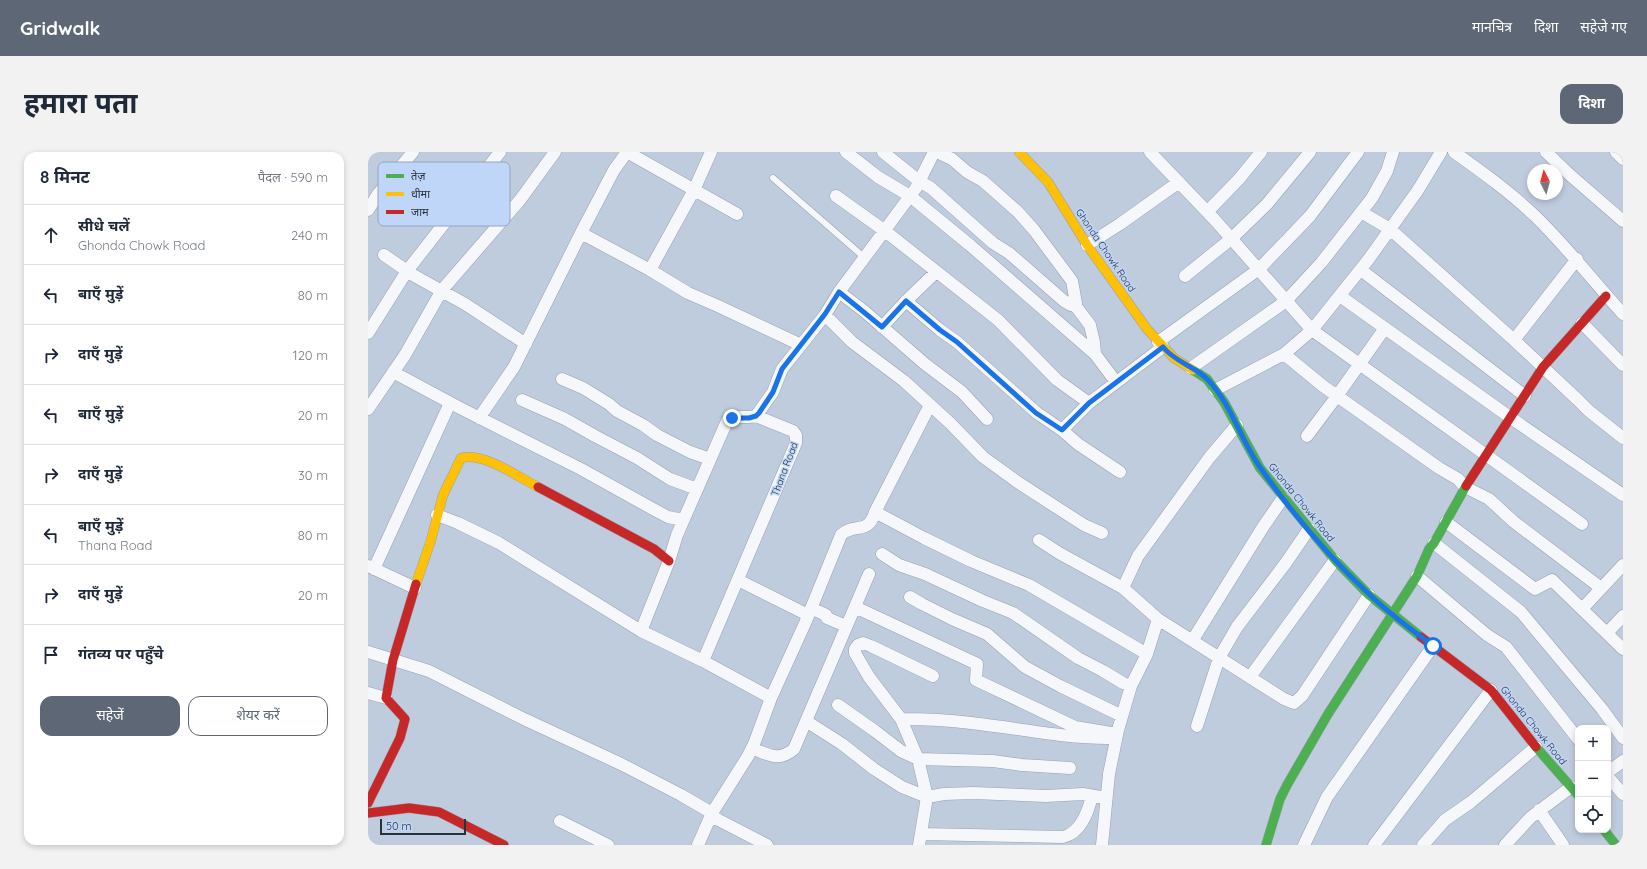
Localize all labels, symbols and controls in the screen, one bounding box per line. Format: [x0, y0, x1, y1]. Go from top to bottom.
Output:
text: Gridwalk [20, 16, 100, 40]
text: मानचित्र [1472, 18, 1512, 36]
text: दिशा [1534, 18, 1558, 36]
text: सहेजे गए [1580, 18, 1627, 36]
button: दिशा [1560, 84, 1623, 124]
text: हमारा पता [24, 85, 138, 120]
legend [378, 162, 510, 226]
north arrow [1527, 164, 1563, 200]
text: 8 मिनट [40, 166, 90, 187]
text: पैदल · 590 m [258, 169, 328, 185]
text: तेज़ [411, 169, 426, 183]
text: धीमा [411, 187, 430, 201]
text: जाम [411, 205, 429, 219]
street label: Ghonda Chowk Road [1073, 206, 1138, 295]
text: सीधे चलें [78, 216, 129, 235]
icon: ahead [40, 224, 62, 246]
text: 240 m [291, 227, 328, 243]
text: Ghonda Chowk Road [78, 237, 205, 253]
icon: left [40, 284, 62, 306]
text: बाएँ मुड़ें [78, 284, 123, 303]
text: 80 m [298, 287, 328, 303]
icon: right [40, 344, 62, 366]
text: दाएँ मुड़ें [78, 344, 122, 363]
text: 120 m [293, 347, 328, 363]
icon: left [40, 404, 62, 426]
text: बाएँ मुड़ें [78, 404, 123, 423]
text: 20 m [298, 407, 328, 423]
route end [723, 409, 741, 427]
street label: Thana Road [768, 440, 801, 498]
street label: Ghonda Chowk Road [1266, 460, 1337, 544]
icon: right [40, 464, 62, 486]
text: दाएँ मुड़ें [78, 464, 122, 483]
text: 30 m [298, 467, 328, 483]
text: बाएँ मुड़ें [78, 516, 123, 535]
icon: left [40, 524, 62, 546]
text: 80 m [298, 527, 328, 543]
text: Thana Road [78, 537, 152, 553]
icon: right [40, 584, 62, 606]
text: दाएँ मुड़ें [78, 584, 122, 603]
text: 20 m [298, 587, 328, 603]
route start [1424, 637, 1442, 655]
icon: arrive [40, 644, 62, 666]
text: गंतव्य पर पहुँचे [78, 644, 164, 663]
street label: Ghonda Chowk Road [1498, 683, 1569, 767]
button: सहेजें [40, 696, 180, 736]
button: शेयर करें [188, 696, 328, 736]
map controls [1575, 725, 1611, 833]
button: + [1575, 725, 1611, 761]
button: − [1575, 761, 1611, 797]
button: locate [1575, 797, 1611, 833]
scale bar [380, 817, 466, 836]
text: 50 m [386, 819, 412, 833]

